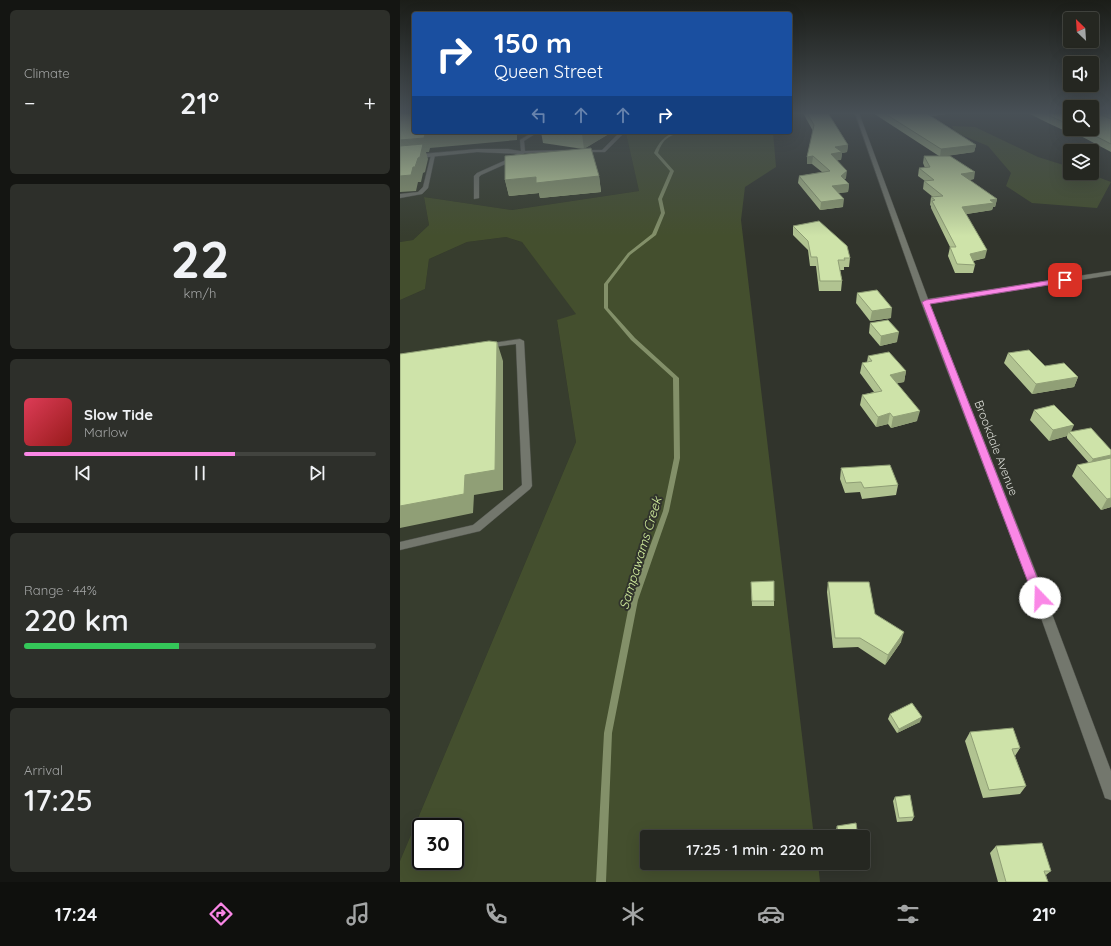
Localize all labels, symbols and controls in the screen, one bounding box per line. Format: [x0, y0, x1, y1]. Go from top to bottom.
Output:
north arrow [1063, 12, 1099, 48]
map controls [1063, 12, 1099, 180]
text: 150 m [494, 25, 572, 60]
icon: right [428, 28, 480, 80]
button: sound [1063, 56, 1099, 92]
text: Queen Street [494, 60, 603, 83]
text: Climate [24, 65, 70, 81]
text: 21° [180, 84, 219, 122]
text: − [24, 89, 35, 117]
text: + [364, 89, 376, 117]
button: search [1063, 100, 1099, 136]
icon: left [528, 104, 550, 126]
icon: ahead [570, 104, 592, 126]
icon: ahead [612, 104, 634, 126]
icon: right [654, 104, 676, 126]
button: layers [1063, 144, 1099, 180]
text: 22 [170, 226, 230, 291]
pin [1048, 263, 1082, 297]
icon: arrive [1054, 269, 1076, 291]
text: km/h [184, 285, 216, 301]
street label: Brookdale Avenue [971, 398, 1022, 498]
text: Slow Tide [84, 405, 153, 424]
text: Marlow [84, 424, 128, 440]
icon: previous [72, 462, 94, 484]
icon: pause [189, 462, 211, 484]
icon: next [306, 462, 328, 484]
water label: Sampawams Creek [615, 494, 665, 611]
position arrow [1019, 577, 1061, 619]
text: Range · 44% [24, 582, 97, 598]
text: 220 km [24, 601, 129, 639]
text: Arrival [24, 762, 63, 778]
text: 17:25 [24, 781, 93, 819]
speed limit sign: 30 [412, 818, 464, 870]
text: 17:25 · 1 min · 220 m [686, 840, 824, 859]
icon: directions [207, 900, 235, 928]
icon: music [344, 900, 372, 928]
icon: phone [482, 900, 510, 928]
icon: climate [619, 900, 647, 928]
icon: car [757, 900, 785, 928]
icon: filters [894, 900, 922, 928]
text: 17:24 [55, 903, 97, 926]
text: 21° [1032, 903, 1056, 926]

